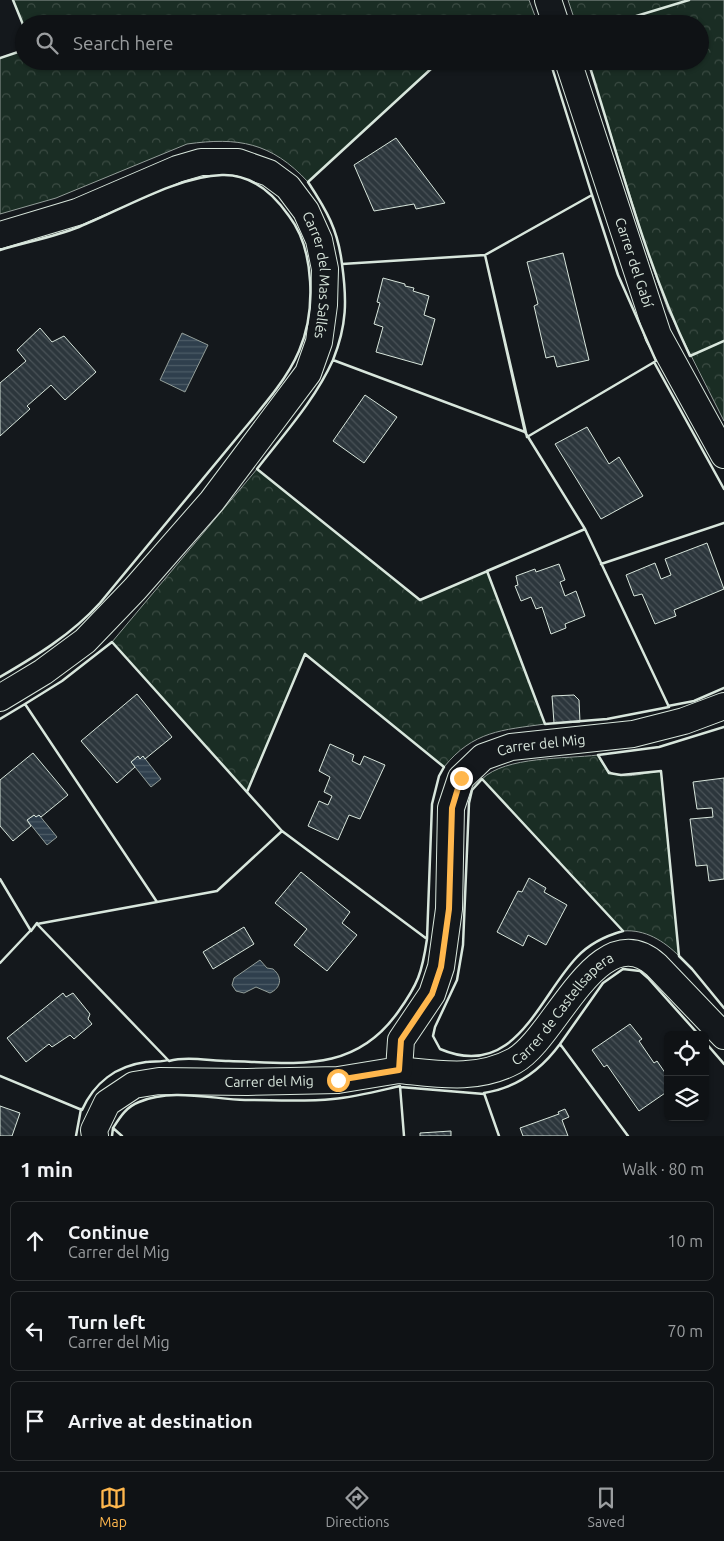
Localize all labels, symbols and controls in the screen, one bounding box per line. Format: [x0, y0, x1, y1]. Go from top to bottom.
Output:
search box [15, 15, 709, 70]
icon: search [33, 29, 61, 57]
text: Search here [73, 32, 173, 54]
street label: Carrer del Mas Sallés [299, 209, 333, 340]
street label: Carrer del Gabí [612, 215, 657, 310]
street label: Carrer del Mig [495, 731, 586, 759]
route end [450, 767, 473, 790]
street label: Carrer de Castellsapera [508, 949, 616, 1069]
map controls [664, 1031, 709, 1121]
button: locate [664, 1031, 709, 1076]
route start [327, 1069, 350, 1092]
street label: Carrer del Mig [225, 1073, 314, 1090]
button: layers [664, 1076, 709, 1121]
text: 1 min [20, 1157, 73, 1181]
text: Walk · 80 m [622, 1160, 704, 1178]
text: Continue [68, 1221, 149, 1243]
icon: ahead [21, 1227, 49, 1255]
text: 10 m [667, 1232, 703, 1250]
text: Carrer del Mig [68, 1243, 170, 1261]
text: Turn left [68, 1311, 146, 1333]
icon: left [21, 1317, 49, 1345]
text: 70 m [667, 1322, 703, 1340]
text: Carrer del Mig [68, 1333, 170, 1351]
icon: arrive [21, 1407, 49, 1435]
text: Arrive at destination [68, 1410, 253, 1432]
tab: Map [99, 1484, 127, 1530]
tab: Directions [325, 1484, 389, 1530]
tab: Saved [588, 1484, 625, 1530]

